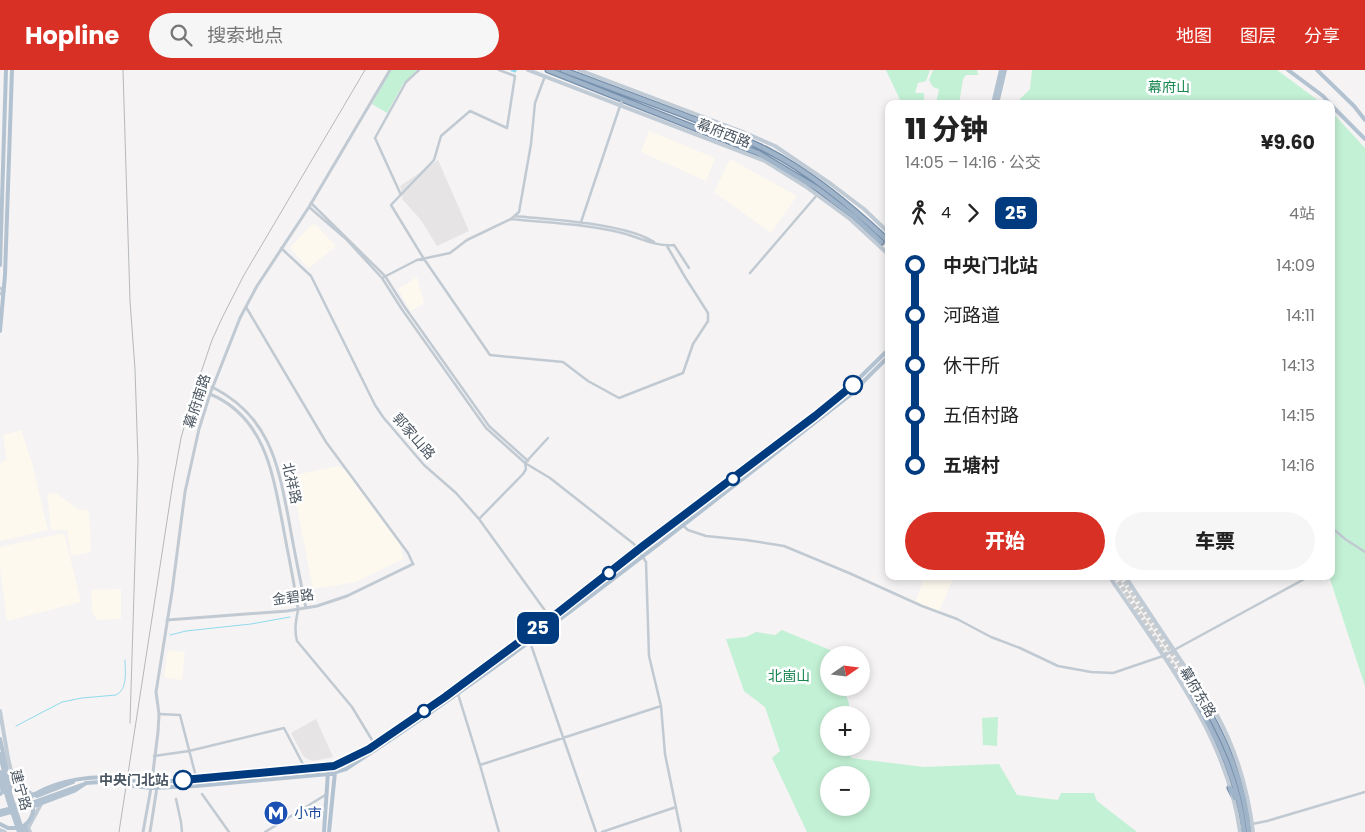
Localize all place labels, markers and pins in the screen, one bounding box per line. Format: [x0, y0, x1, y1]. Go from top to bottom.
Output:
unlabelled marker [843, 375, 863, 395]
unlabelled marker [726, 472, 740, 486]
unlabelled marker [602, 566, 616, 580]
unlabelled marker [417, 704, 431, 718]
place label: 中央门北站 [99, 770, 169, 790]
marker: 中央门北站 [173, 770, 193, 790]
metro station icon: 小市 [263, 800, 289, 826]
place label: 小市 [294, 803, 322, 823]

